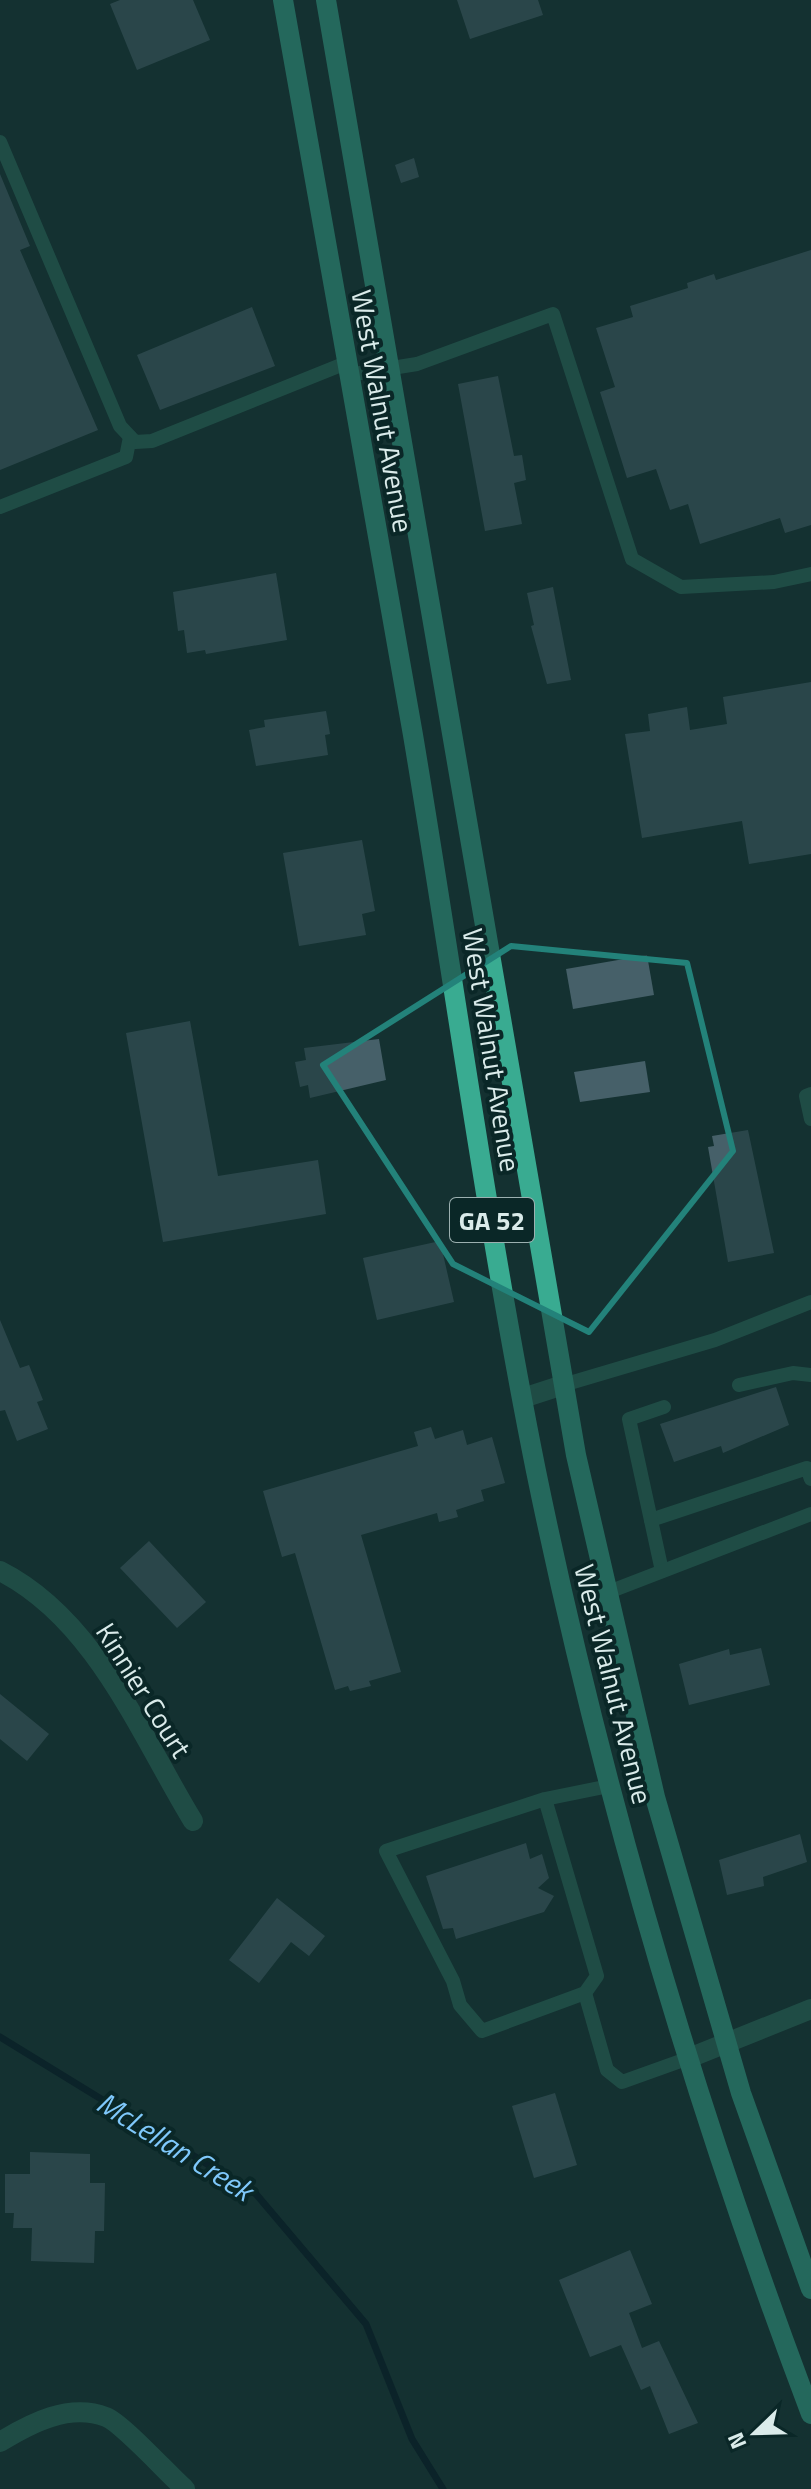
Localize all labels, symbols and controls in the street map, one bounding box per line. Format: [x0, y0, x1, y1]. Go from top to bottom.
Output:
street label: West Walnut Avenue [340, 286, 426, 536]
street label: West Walnut Avenue [452, 925, 532, 1175]
road number: GA 52 [450, 1198, 534, 1242]
street label: West Walnut Avenue [563, 1560, 665, 1808]
street label: Kinnier Court [85, 1614, 203, 1766]
water label: McLellan Creek [88, 2080, 265, 2214]
north arrow [715, 2393, 795, 2473]
text: N [718, 2427, 755, 2454]

